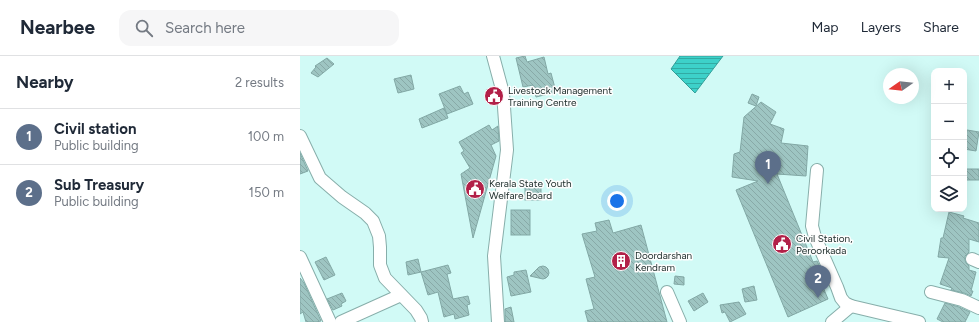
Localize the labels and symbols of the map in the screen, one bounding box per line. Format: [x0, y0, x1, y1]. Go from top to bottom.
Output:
north arrow [883, 68, 919, 104]
place label: Livestock Management Training Centre [508, 84, 612, 109]
public building icon: Livestock Management Training Centre [483, 85, 505, 107]
pin: 1 [755, 151, 781, 184]
place label: Kerala State Youth Welfare Board [489, 177, 572, 202]
public building icon: Kerala State Youth Welfare Board [464, 178, 486, 200]
your location [607, 191, 627, 211]
place label: Civil Station, Peroorkada [796, 232, 852, 257]
public building icon: Civil Station, Peroorkada [771, 233, 793, 255]
place label: Doordarshan Kendram [635, 249, 693, 274]
building icon: Doordarshan Kendram [610, 250, 632, 272]
pin: 2 [805, 265, 831, 298]

